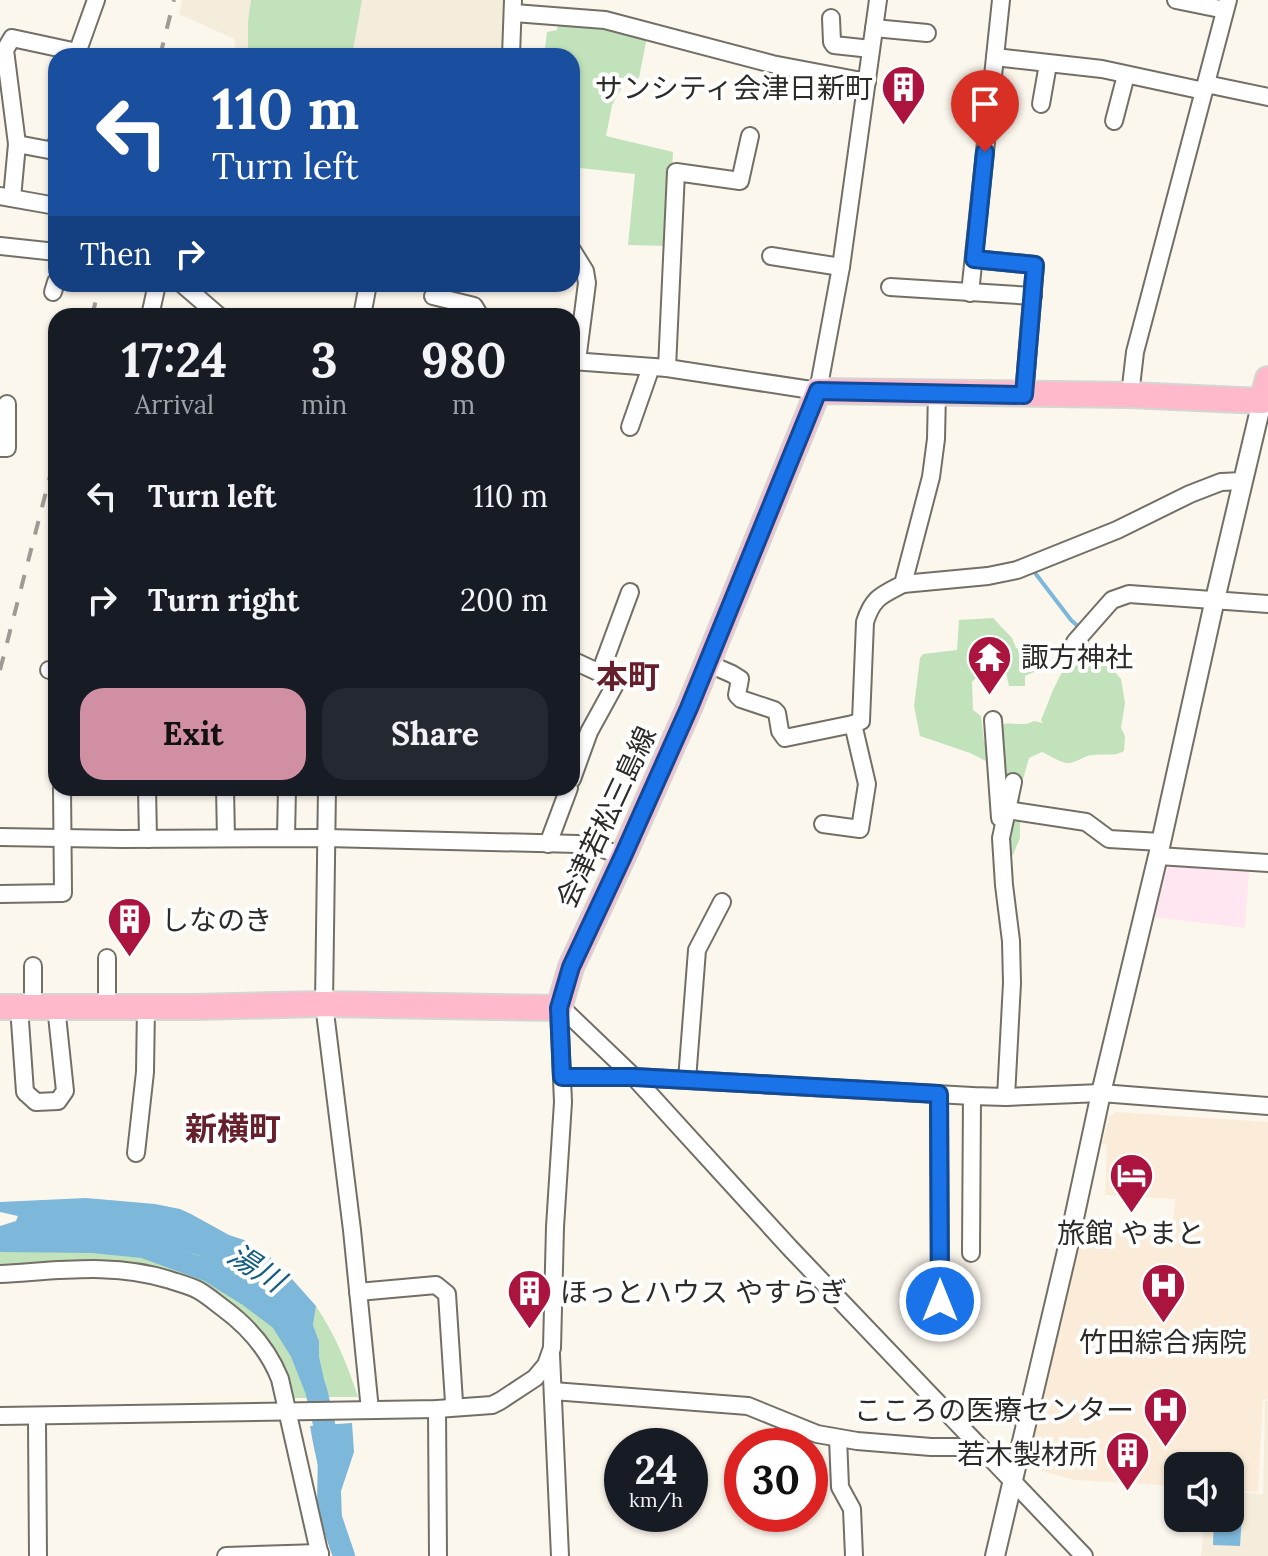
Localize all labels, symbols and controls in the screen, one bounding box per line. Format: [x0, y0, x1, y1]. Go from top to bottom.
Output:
building icon: サンシティ会津日新町 [880, 64, 928, 127]
place label: サンシティ会津日新町 [595, 70, 873, 106]
pin [951, 70, 1019, 152]
text: 110 m [212, 73, 359, 144]
icon: left [80, 80, 184, 184]
icon: arrive [963, 82, 1007, 126]
text: Turn left [212, 143, 359, 189]
icon: right [168, 232, 212, 276]
text: Then [80, 235, 152, 273]
text: 17:24 [122, 329, 227, 390]
text: 3 [311, 329, 338, 390]
text: 980 [421, 329, 506, 390]
text: Arrival [135, 388, 214, 421]
text: min [301, 388, 347, 421]
text: m [452, 388, 475, 421]
icon: left [80, 474, 124, 518]
text: Turn left [148, 477, 276, 515]
text: 110 m [473, 477, 548, 515]
icon: right [80, 578, 124, 622]
text: Turn right [148, 581, 299, 619]
text: 200 m [460, 581, 548, 619]
temple icon: 諏方神社 [966, 633, 1014, 696]
place label: 諏方神社 [1021, 639, 1133, 675]
district label: 本町 [596, 656, 660, 697]
button: Exit [80, 688, 306, 780]
button: Share [322, 688, 548, 780]
street label: 会津若松三島線 [548, 721, 664, 913]
building icon: しなのき [106, 896, 154, 959]
place label: しなのき [161, 902, 272, 938]
district label: 新横町 [185, 1108, 281, 1149]
hotel icon: 旅館 やまと [1107, 1152, 1155, 1215]
place label: 旅館 やまと [1057, 1215, 1205, 1251]
water label: 湯川 [221, 1235, 295, 1301]
position arrow [898, 1259, 982, 1343]
hospital icon: 竹田綜合病院 [1139, 1261, 1187, 1324]
building icon: ほっとハウス やすらぎ [505, 1268, 553, 1331]
place label: ほっとハウス やすらぎ [560, 1274, 847, 1310]
place label: 竹田綜合病院 [1079, 1324, 1247, 1360]
hospital icon: こころの医療センター [1141, 1386, 1189, 1449]
place label: こころの医療センター [854, 1392, 1134, 1428]
speed limit sign: 30 [724, 1428, 828, 1532]
building icon: 若木製材所 [1104, 1430, 1152, 1493]
place label: 若木製材所 [957, 1436, 1097, 1472]
text: 24 [634, 1444, 678, 1495]
map controls [1164, 1452, 1244, 1532]
button: sound [1164, 1452, 1244, 1532]
text: km/h [629, 1487, 683, 1512]

